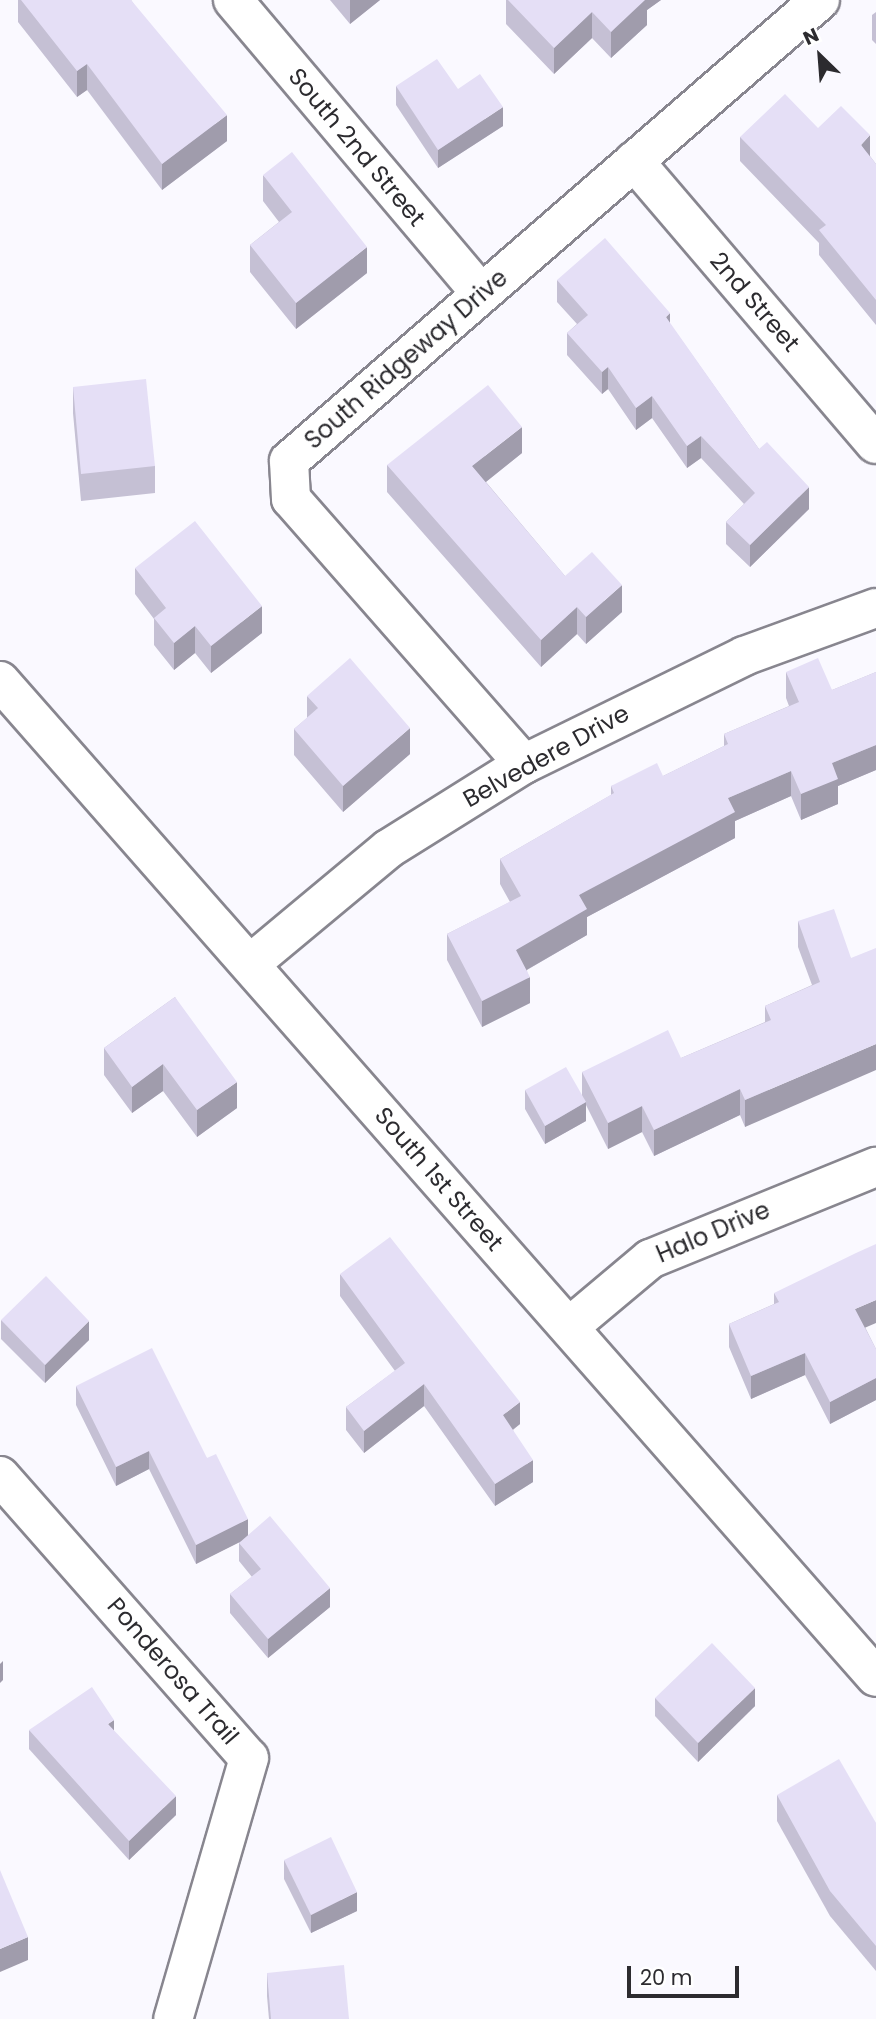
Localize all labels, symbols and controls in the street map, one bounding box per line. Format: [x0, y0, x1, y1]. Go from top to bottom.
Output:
north arrow [785, 21, 855, 91]
text: N [799, 21, 823, 52]
street label: South 2nd Street [283, 62, 431, 232]
street label: 2nd Street [704, 246, 806, 358]
street label: South Ridgeway Drive [299, 263, 513, 455]
street label: Belvedere Drive [458, 698, 634, 814]
street label: South 1st Street [369, 1101, 509, 1257]
street label: Halo Drive [652, 1195, 774, 1269]
street label: Ponderosa Trail [101, 1592, 245, 1750]
scale bar [631, 1952, 743, 1996]
text: 20 m [640, 1963, 693, 1992]

